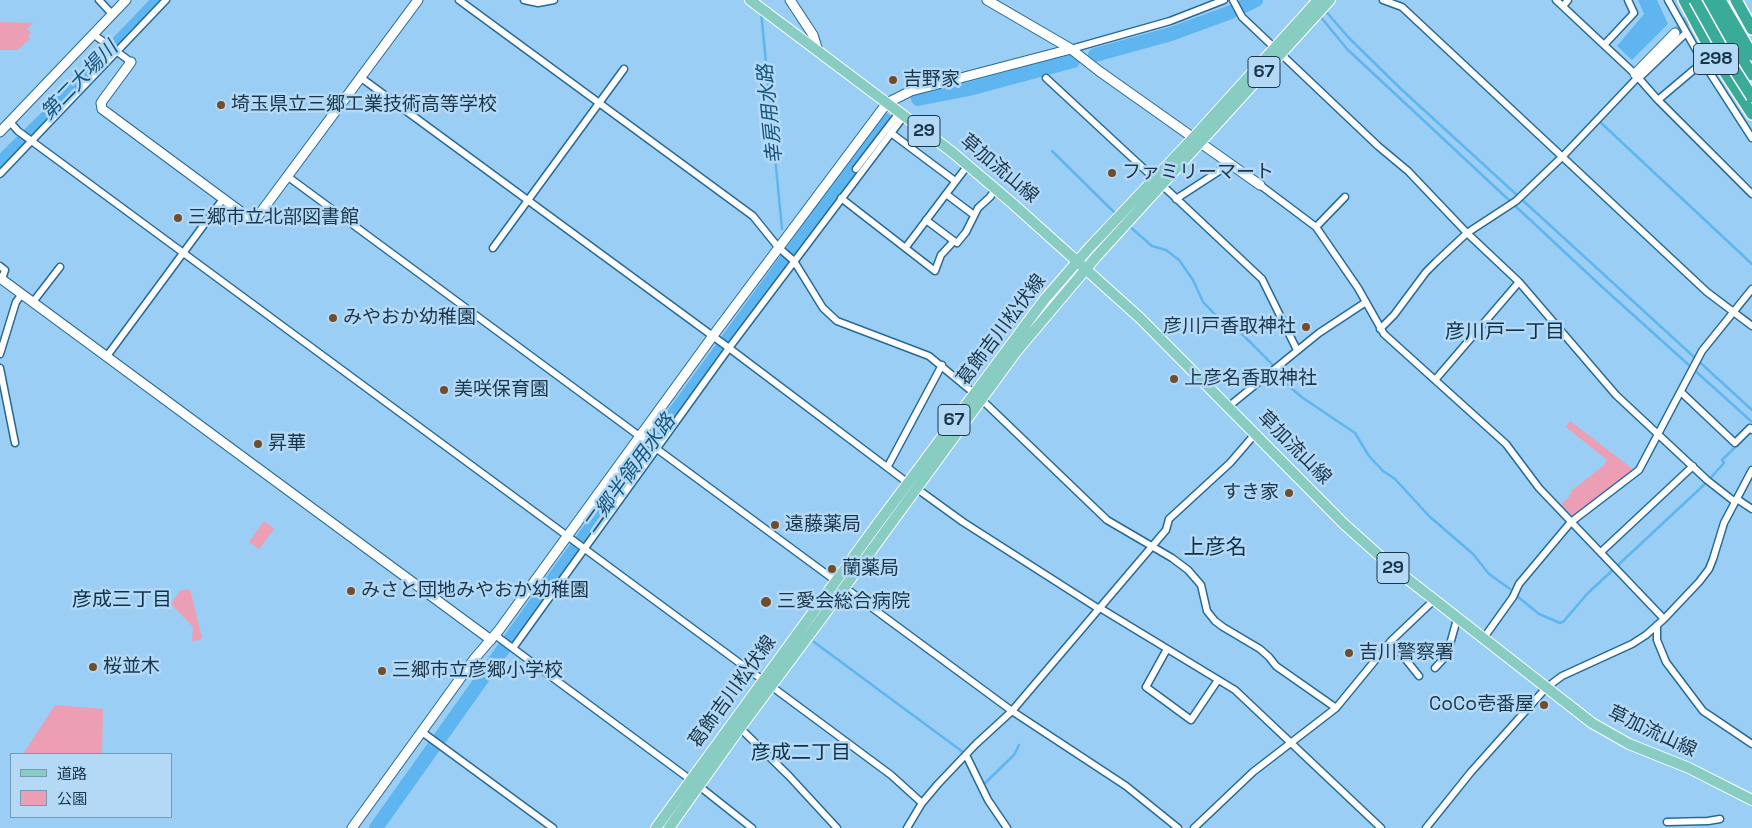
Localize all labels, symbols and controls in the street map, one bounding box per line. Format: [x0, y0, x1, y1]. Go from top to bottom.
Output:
water label: 第二大場川 [37, 37, 123, 125]
road number: 298 [1694, 44, 1738, 74]
road number: 67 [1248, 56, 1280, 88]
water label: 幸房用水路 [754, 63, 788, 165]
place label: 吉野家 [903, 69, 960, 91]
marker: 吉野家 [887, 74, 899, 86]
place label: 埼玉県立三郷工業技術高等学校 [231, 94, 497, 116]
marker: 埼玉県立三郷工業技術高等学校 [215, 99, 227, 111]
road number: 29 [908, 115, 940, 146]
street label: 草加流山線 [955, 130, 1043, 208]
place label: ファミリーマート [1122, 162, 1274, 184]
marker: ファミリーマート [1106, 167, 1118, 179]
place label: 三郷市立北部図書館 [188, 207, 359, 229]
marker: 三郷市立北部図書館 [172, 212, 184, 224]
street label: 葛飾吉川松伏線 [953, 270, 1051, 390]
place label: みやおか幼稚園 [343, 307, 476, 329]
marker: みやおか幼稚園 [327, 312, 339, 324]
place label: 彦川戸香取神社 [1163, 316, 1296, 338]
marker: 彦川戸香取神社 [1300, 321, 1312, 333]
district label: 彦川戸一丁目 [1445, 321, 1565, 345]
place label: 上彦名香取神社 [1184, 368, 1317, 390]
marker: 上彦名香取神社 [1168, 373, 1180, 385]
place label: 美咲保育園 [454, 379, 549, 401]
marker: 美咲保育園 [438, 384, 450, 396]
road number: 67 [938, 404, 970, 436]
street label: 草加流山線 [1252, 406, 1336, 490]
water label: 二郷半領用水路 [579, 410, 681, 538]
place label: 昇華 [268, 433, 306, 455]
marker: 昇華 [252, 438, 264, 450]
place label: すき家 [1222, 482, 1279, 504]
marker: すき家 [1283, 487, 1295, 499]
place label: 遠藤薬局 [785, 514, 861, 536]
marker: 遠藤薬局 [769, 519, 781, 531]
district label: 上彦名 [1184, 535, 1246, 561]
road number: 29 [1377, 552, 1409, 584]
place label: 蘭薬局 [842, 558, 899, 580]
marker: 蘭薬局 [826, 563, 838, 575]
place label: みさと団地みやおか幼稚園 [361, 580, 589, 602]
marker: みさと団地みやおか幼稚園 [345, 585, 357, 597]
district label: 彦成三丁目 [72, 589, 172, 613]
place label: 三愛会総合病院 [777, 591, 910, 613]
marker: 三愛会総合病院 [759, 595, 773, 609]
street label: 葛飾吉川松伏線 [685, 631, 781, 753]
place label: 吉川警察署 [1359, 642, 1454, 664]
marker: 吉川警察署 [1343, 647, 1355, 659]
place label: 桜並木 [103, 656, 160, 678]
place label: 三郷市立彦郷小学校 [392, 660, 563, 682]
marker: 桜並木 [87, 661, 99, 673]
marker: 三郷市立彦郷小学校 [376, 665, 388, 677]
place label: CoCo壱番屋 [1429, 694, 1534, 716]
marker: CoCo壱番屋 [1538, 699, 1550, 711]
street label: 草加流山線 [1604, 702, 1700, 762]
district label: 彦成二丁目 [751, 742, 851, 766]
legend [10, 753, 172, 818]
text: 道路 [57, 764, 87, 783]
text: 公園 [57, 789, 87, 808]

